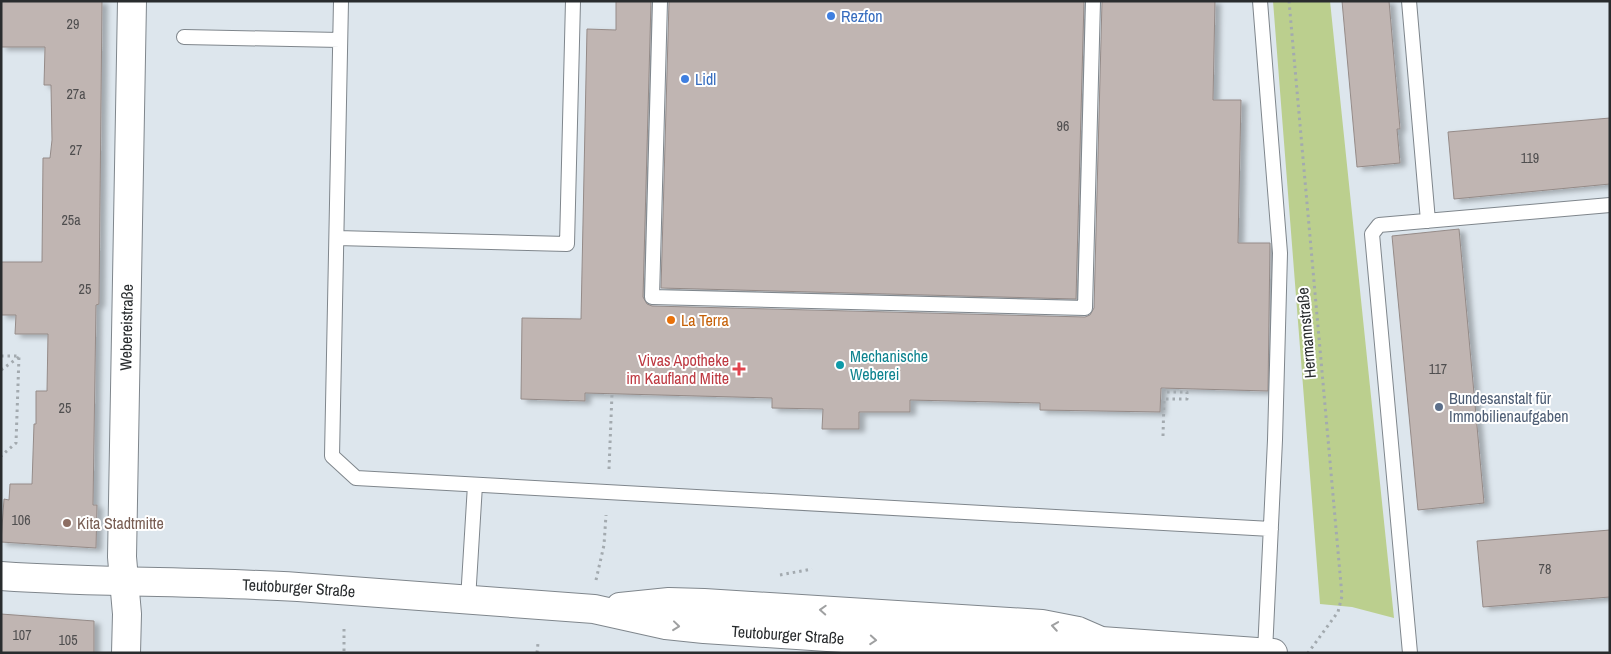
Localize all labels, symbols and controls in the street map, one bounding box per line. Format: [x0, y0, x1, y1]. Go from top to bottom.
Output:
place label: Rezfon [841, 5, 883, 27]
marker: Rezfon [825, 10, 837, 22]
house number: 29 [67, 15, 79, 33]
place label: Lidl [695, 68, 716, 90]
marker: Lidl [679, 73, 691, 85]
house number: 27a [66, 85, 86, 103]
house number: 96 [1057, 117, 1069, 135]
house number: 27 [70, 141, 82, 159]
house number: 119 [1521, 149, 1539, 167]
house number: 25a [61, 211, 81, 229]
house number: 25 [79, 280, 91, 298]
street label: Webereistraße [114, 284, 138, 371]
street label: Hermannstraße [1291, 287, 1321, 379]
place label: La Terra [681, 309, 730, 331]
marker: La Terra [665, 314, 677, 326]
place label: Mechanische Weberei [850, 345, 928, 385]
place label: Vivas Apotheke im Kaufland Mitte [626, 349, 729, 389]
marker: Mechanische Weberei [834, 359, 846, 371]
house number: 117 [1429, 360, 1447, 378]
marker: Vivas Apotheke im Kaufland Mitte [733, 363, 745, 375]
place label: Bundesanstalt für Immobilienaufgaben [1449, 387, 1569, 427]
house number: 25 [59, 399, 71, 417]
marker: Bundesanstalt für Immobilienaufgaben [1433, 401, 1445, 413]
house number: 106 [11, 511, 31, 529]
place label: Kita Stadtmitte [77, 512, 164, 534]
marker: Kita Stadtmitte [61, 517, 73, 529]
house number: 78 [1539, 560, 1551, 578]
street label: Teutoburger Straße [242, 573, 356, 602]
one-way arrow [819, 604, 827, 615]
one-way arrow [672, 620, 680, 631]
street label: Teutoburger Straße [731, 620, 845, 649]
one-way arrow [1051, 622, 1059, 632]
house number: 107 [12, 626, 32, 644]
house number: 105 [58, 631, 78, 649]
one-way arrow [869, 634, 877, 645]

